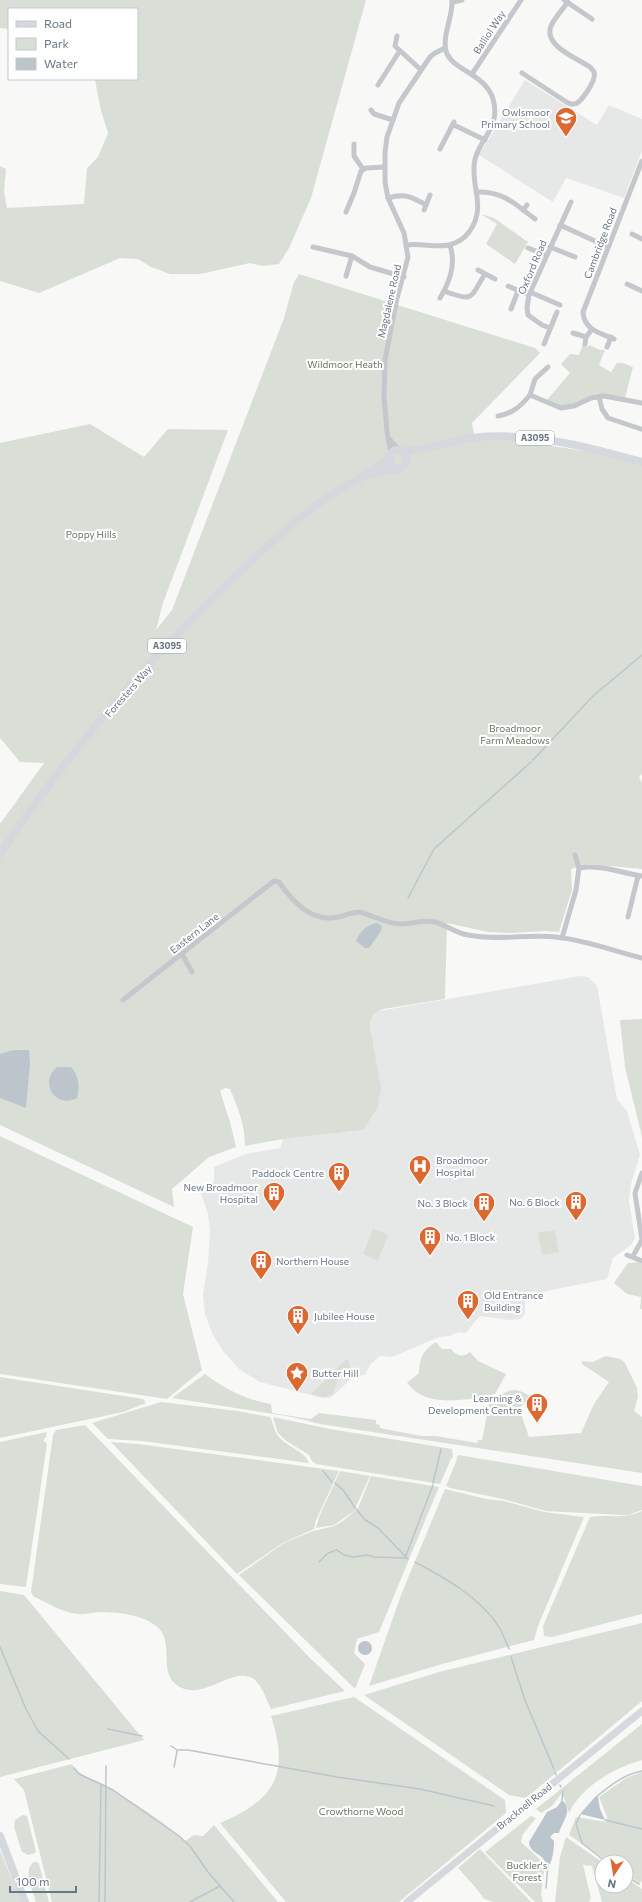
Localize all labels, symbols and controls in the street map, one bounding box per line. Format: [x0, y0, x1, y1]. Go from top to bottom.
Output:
legend [8, 8, 138, 80]
street label: Balliol Way [470, 8, 508, 56]
text: Road [44, 16, 72, 30]
text: Park [44, 36, 70, 50]
text: Water [44, 56, 78, 70]
school or university icon: Owlsmoor Primary School [553, 105, 579, 138]
place label: Owlsmoor Primary School [481, 106, 550, 130]
street label: Cambridge Road [581, 206, 619, 280]
street label: Oxford Road [515, 238, 549, 296]
street label: Magdalene Road [375, 263, 403, 339]
park label: Wildmoor Heath [307, 358, 383, 370]
road number: A3095 [516, 431, 554, 445]
park label: Poppy Hills [66, 528, 117, 540]
road number: A3095 [148, 639, 186, 653]
street label: Foresters Way [102, 663, 154, 719]
park label: Broadmoor Farm Meadows [480, 722, 550, 746]
street label: Eastern Lane [167, 910, 221, 956]
hospital icon: Broadmoor Hospital [407, 1153, 433, 1186]
place label: Broadmoor Hospital [436, 1154, 488, 1178]
building icon: Paddock Centre [326, 1160, 352, 1193]
place label: Paddock Centre [252, 1167, 324, 1179]
building icon: New Broadmoor Hospital [261, 1180, 287, 1213]
place label: New Broadmoor Hospital [183, 1181, 258, 1205]
building icon: No. 6 Block [563, 1189, 589, 1222]
building icon: No. 3 Block [471, 1190, 497, 1223]
place label: No. 6 Block [509, 1196, 561, 1208]
place label: No. 3 Block [417, 1197, 469, 1209]
building icon: No. 1 Block [417, 1224, 443, 1257]
place label: No. 1 Block [446, 1231, 496, 1243]
building icon: Northern House [248, 1248, 274, 1281]
place label: Northern House [276, 1255, 349, 1267]
building icon: Old Entrance Building [455, 1288, 481, 1321]
place label: Old Entrance Building [484, 1289, 543, 1313]
building icon: Jubilee House [285, 1303, 311, 1336]
place label: Jubilee House [314, 1310, 375, 1322]
place icon: Butter Hill [284, 1360, 310, 1393]
place label: Butter Hill [312, 1367, 359, 1379]
building icon: Learning & Development Centre [524, 1391, 550, 1424]
place label: Learning & Development Centre [428, 1392, 523, 1416]
street label: Bracknell Road [494, 1780, 554, 1832]
park label: Crowthorne Wood [319, 1805, 403, 1817]
north arrow [594, 1854, 634, 1894]
park label: Buckler's Forest [507, 1859, 548, 1883]
scale bar [10, 1868, 76, 1894]
text: 100 m [16, 1874, 50, 1888]
text: N [606, 1877, 617, 1891]

